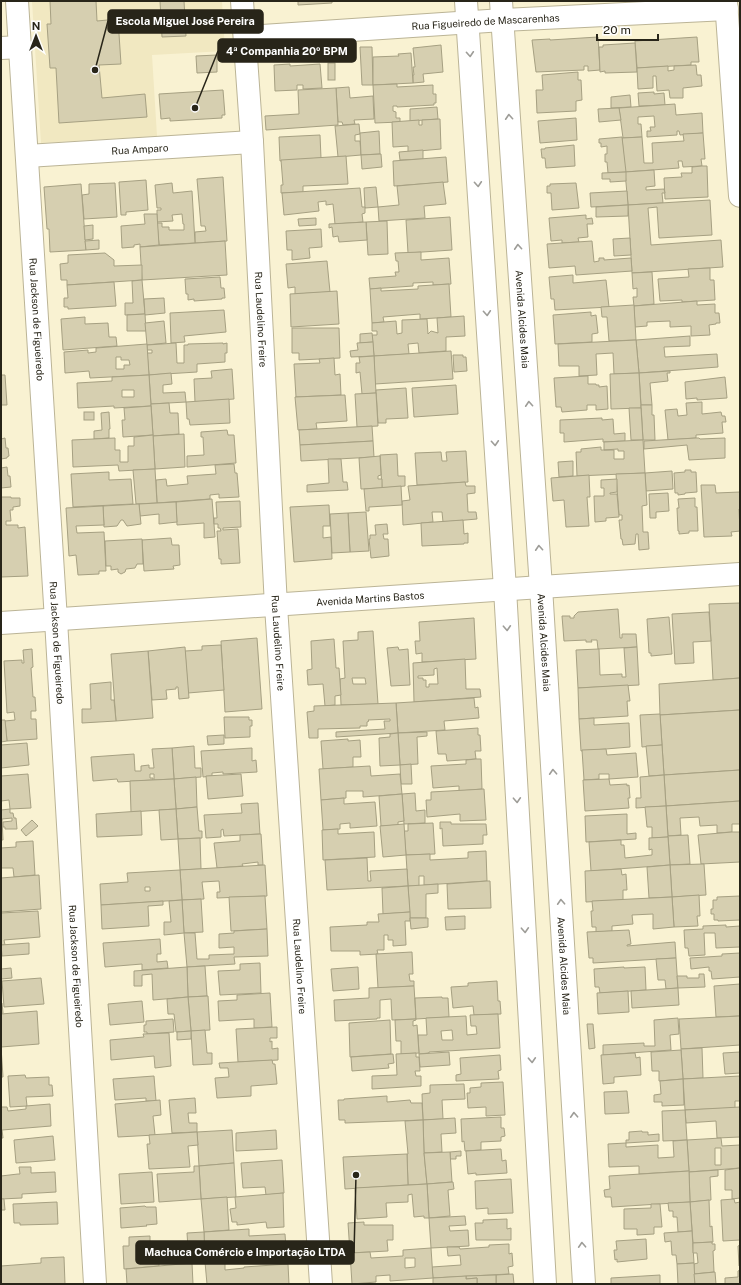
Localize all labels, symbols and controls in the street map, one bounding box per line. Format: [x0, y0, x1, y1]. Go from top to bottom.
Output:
callout: Escola Miguel José Pereira [108, 10, 263, 33]
street label: Rua Figueiredo de Mascarenhas [411, 11, 560, 32]
text: Escola Miguel José Pereira [115, 15, 255, 27]
north arrow [16, 16, 56, 56]
scale bar [597, 16, 658, 42]
text: N [32, 20, 40, 32]
text: 20 m [603, 23, 631, 37]
callout: 4ª Companhia 20º BPM [218, 39, 356, 62]
text: 4ª Companhia 20º BPM [226, 45, 348, 57]
one-way arrow [466, 51, 474, 57]
one-way arrow [505, 114, 514, 120]
street label: Rua Amparo [111, 141, 169, 157]
one-way arrow [474, 181, 483, 187]
one-way arrow [514, 244, 523, 250]
street label: Rua Jackson de Figueiredo [27, 257, 47, 382]
street label: Avenida Alcides Maia [513, 270, 532, 369]
street label: Rua Laudelino Freire [253, 271, 270, 368]
one-way arrow [482, 310, 491, 316]
one-way arrow [524, 401, 533, 407]
one-way arrow [491, 440, 500, 446]
one-way arrow [534, 545, 543, 551]
street label: Rua Jackson de Figueiredo [48, 581, 67, 705]
street label: Avenida Martins Bastos [316, 589, 425, 608]
street label: Avenida Alcides Maia [535, 593, 553, 692]
street label: Rua Laudelino Freire [269, 595, 288, 692]
one-way arrow [503, 625, 511, 631]
one-way arrow [548, 769, 557, 775]
one-way arrow [513, 797, 521, 803]
one-way arrow [556, 899, 565, 905]
street label: Rua Jackson de Figueiredo [67, 904, 86, 1028]
street label: Avenida Alcides Maia [555, 916, 573, 1015]
street label: Rua Laudelino Freire [291, 918, 309, 1015]
one-way arrow [520, 927, 529, 933]
one-way arrow [528, 1057, 536, 1063]
one-way arrow [569, 1112, 578, 1118]
callout: Machuca Comércio e Importação LTDA [136, 1241, 354, 1264]
one-way arrow [577, 1242, 586, 1248]
text: Machuca Comércio e Importação LTDA [144, 1246, 346, 1259]

